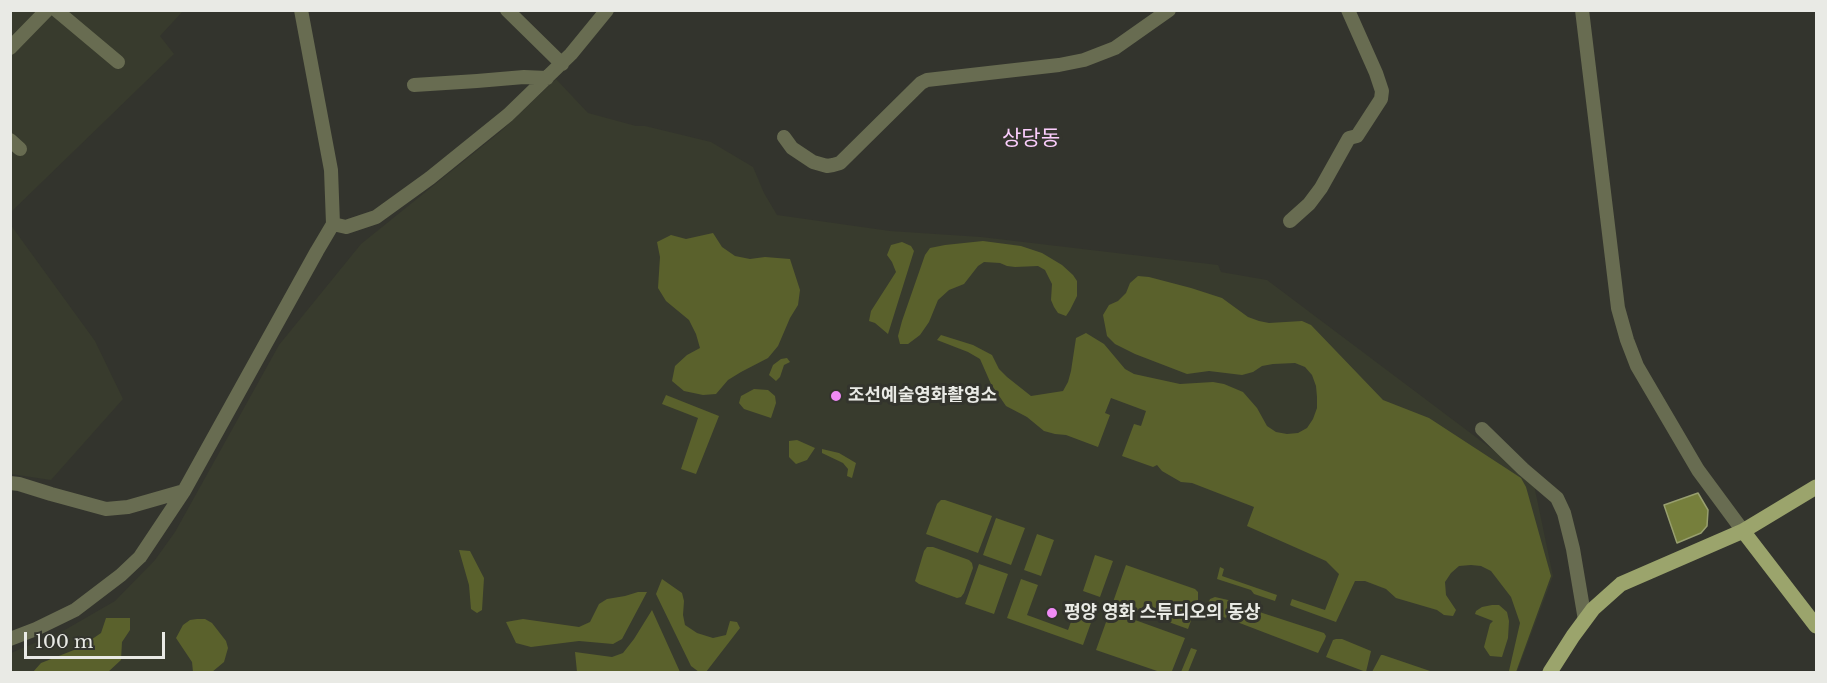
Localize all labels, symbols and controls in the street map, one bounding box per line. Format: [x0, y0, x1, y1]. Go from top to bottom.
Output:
district label: 상당동 [1002, 126, 1060, 152]
place label: 조선예술영화촬영소 [848, 385, 997, 407]
marker: 조선예술영화촬영소 [829, 389, 843, 403]
place label: 평양 영화 스튜디오의 동상 [1064, 602, 1261, 624]
marker: 평양 영화 스튜디오의 동상 [1045, 606, 1059, 620]
scale bar [27, 620, 168, 658]
text: 100 m [35, 631, 93, 653]

